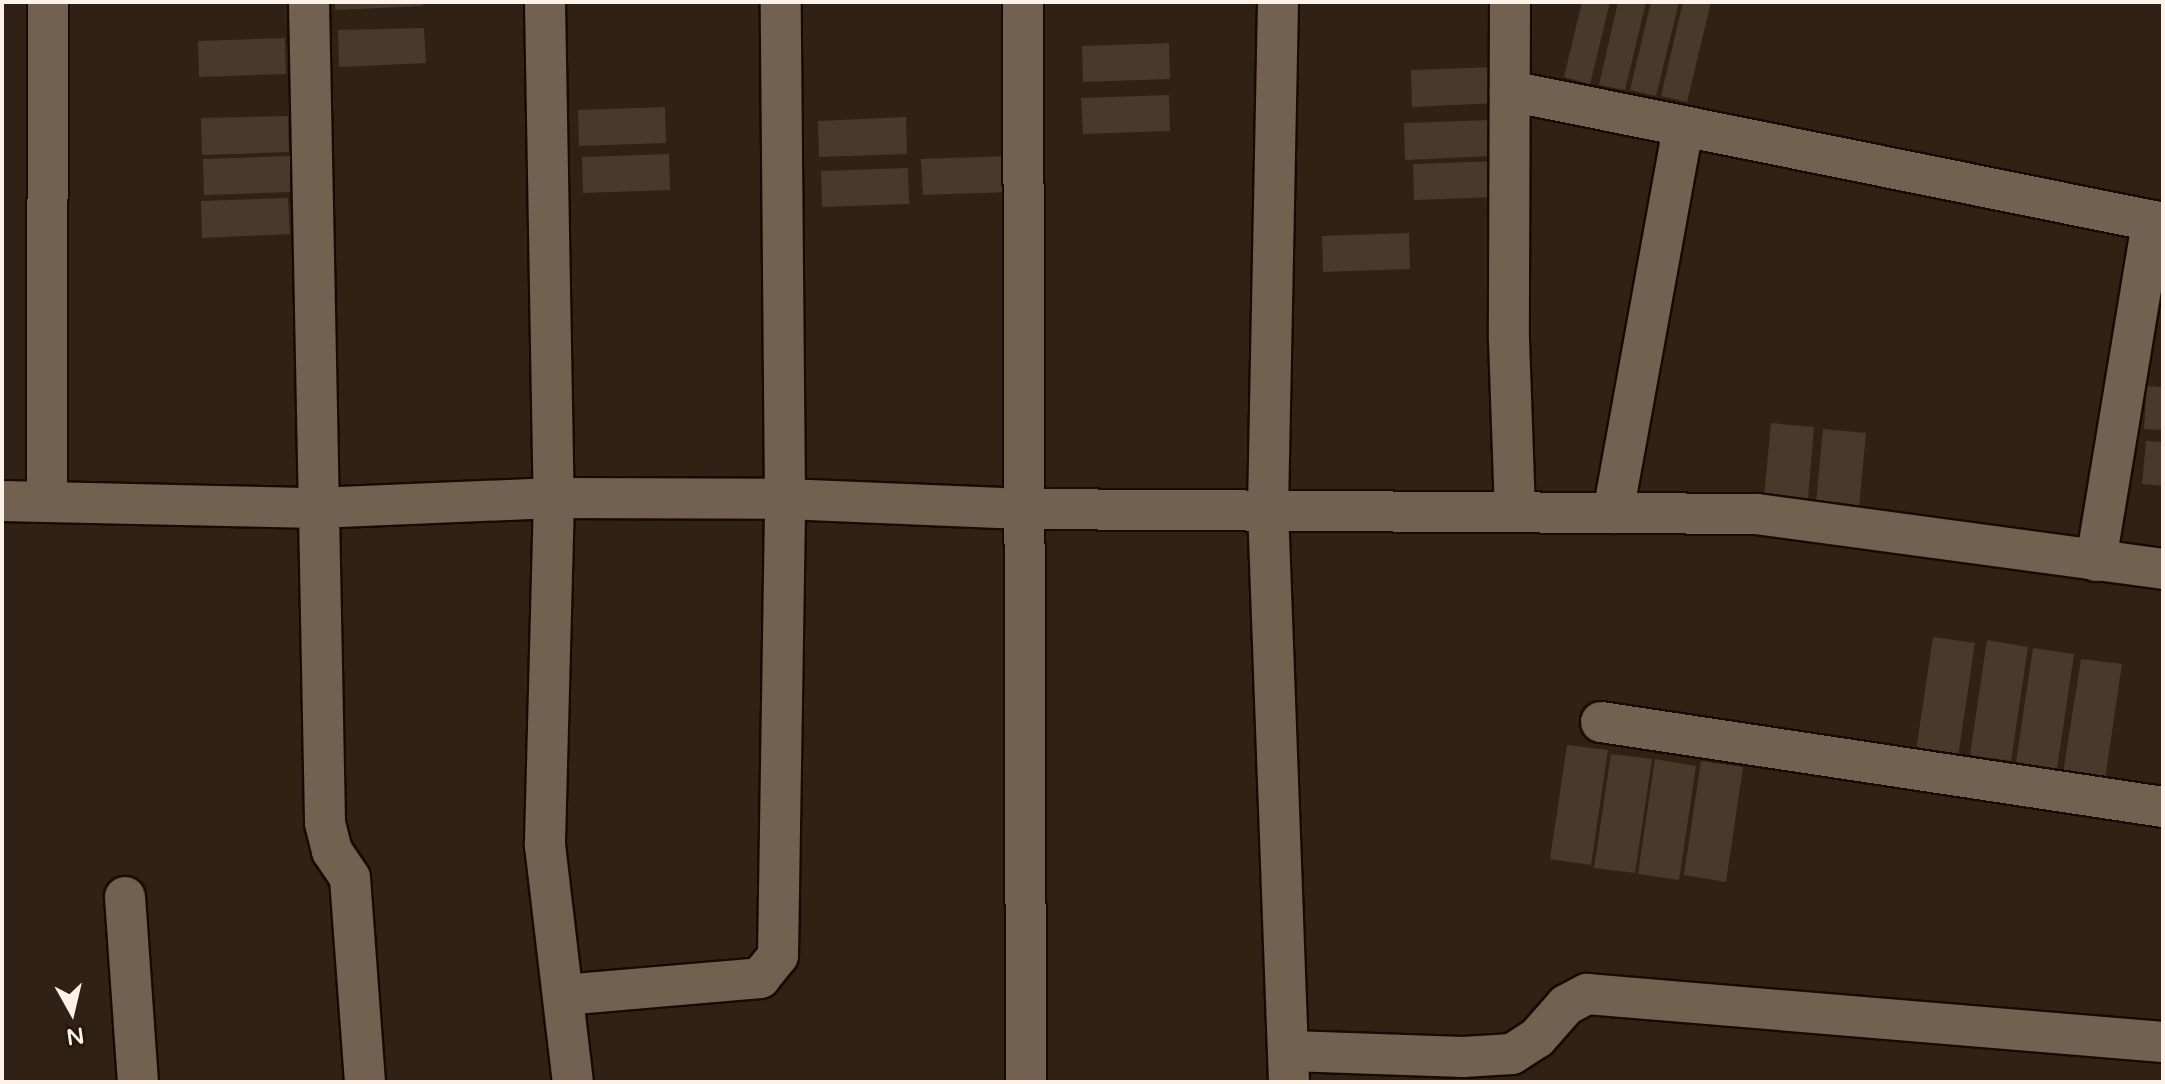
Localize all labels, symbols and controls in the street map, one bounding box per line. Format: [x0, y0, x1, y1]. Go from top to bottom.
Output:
north arrow [32, 972, 112, 1052]
text: N [65, 1022, 86, 1050]

